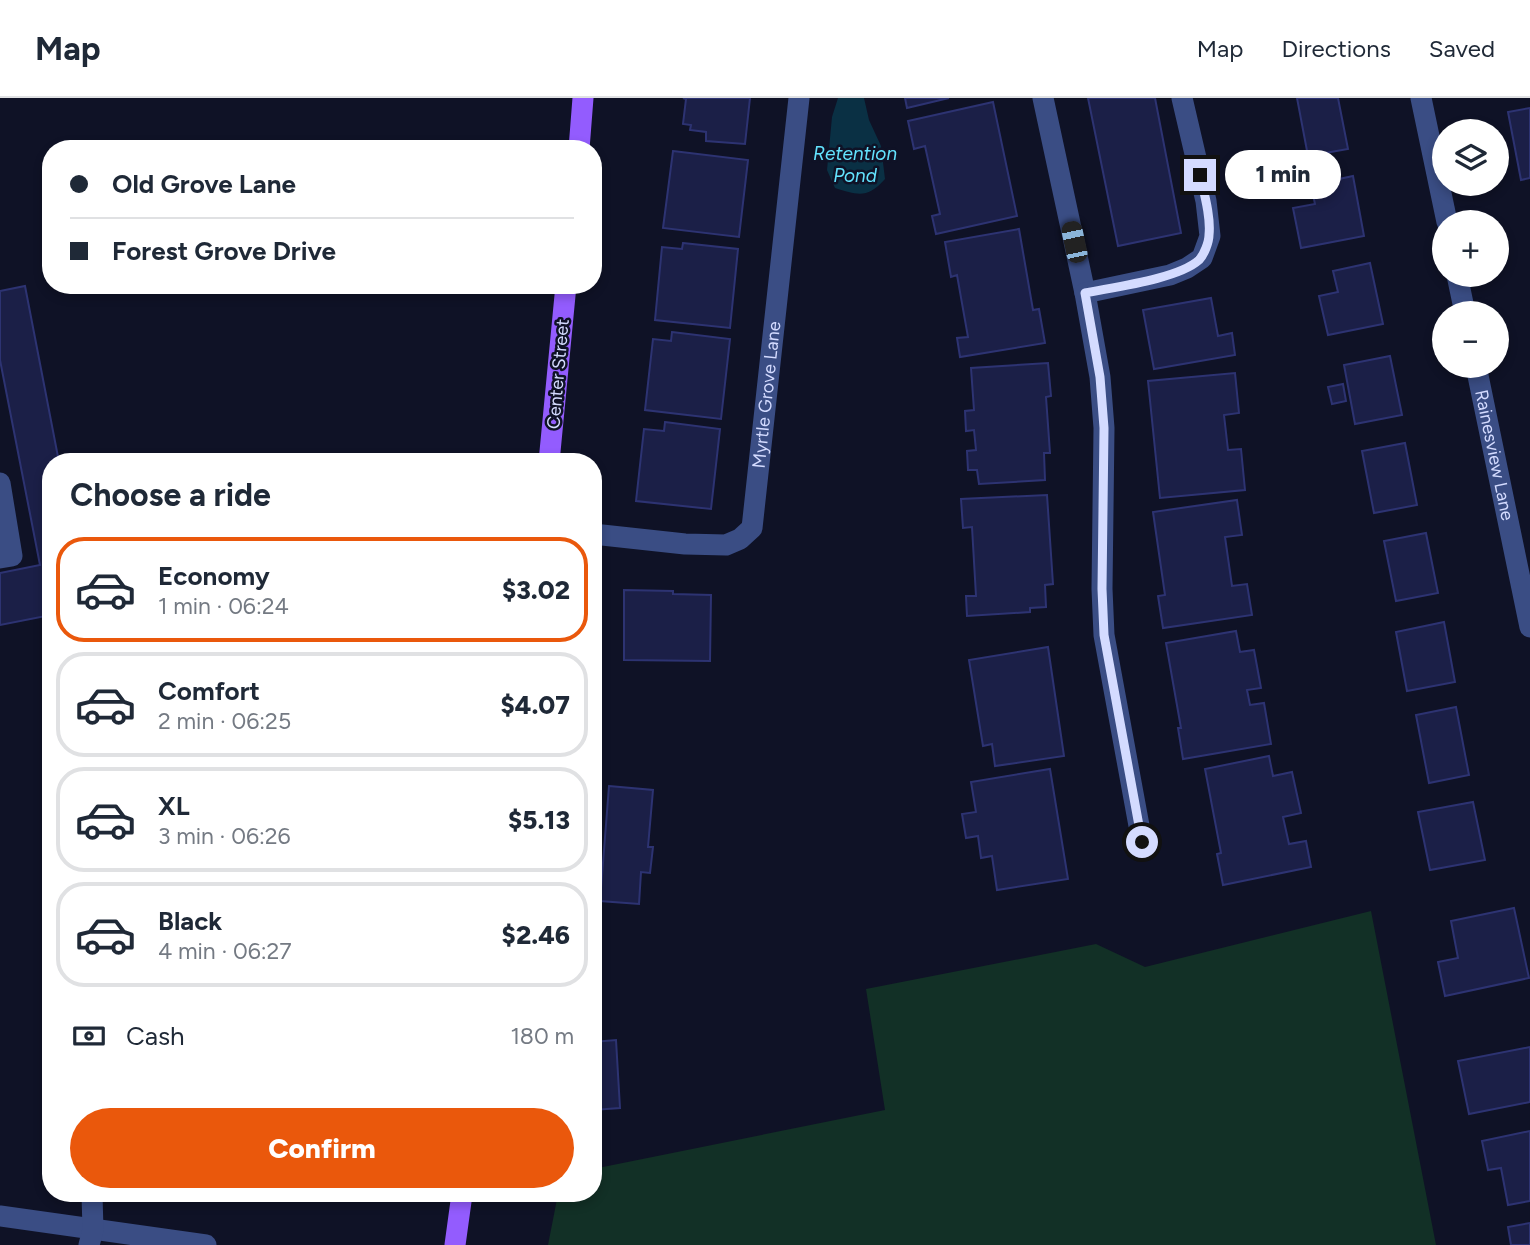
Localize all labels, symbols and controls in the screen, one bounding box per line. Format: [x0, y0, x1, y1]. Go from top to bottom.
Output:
text: Map [35, 29, 101, 68]
text: Map [1197, 34, 1243, 63]
text: Directions [1281, 34, 1391, 63]
text: Saved [1429, 34, 1495, 63]
map controls [1432, 119, 1509, 378]
button: layers [1432, 119, 1509, 196]
water label: Retention Pond [813, 142, 897, 187]
callout: 1 min [1224, 150, 1340, 200]
route end [1184, 159, 1216, 191]
text: 1 min [1256, 160, 1310, 188]
text: Old Grove Lane [112, 168, 296, 200]
button: + [1432, 210, 1509, 287]
car [1060, 219, 1089, 265]
text: Forest Grove Drive [112, 235, 336, 267]
button: − [1432, 301, 1509, 378]
street label: Center Street [542, 318, 574, 430]
street label: Myrtle Grove Lane [748, 320, 786, 469]
street label: Rainesview Lane [1470, 388, 1519, 523]
text: Choose a ride [70, 476, 271, 514]
icon: car [74, 558, 137, 621]
text: Economy [158, 560, 270, 592]
text: $3.02 [502, 574, 570, 606]
text: 1 min · 06:24 [158, 592, 289, 620]
icon: car [74, 673, 137, 736]
text: Comfort [158, 675, 260, 707]
text: $4.07 [501, 689, 570, 721]
text: 2 min · 06:25 [158, 707, 291, 735]
icon: car [74, 788, 137, 851]
text: XL [158, 790, 190, 822]
text: $5.13 [508, 804, 570, 836]
text: 3 min · 06:26 [158, 822, 291, 850]
route start [1126, 826, 1158, 858]
icon: car [74, 903, 137, 966]
text: Black [158, 905, 222, 937]
text: $2.46 [502, 919, 570, 951]
text: 4 min · 06:27 [158, 937, 292, 965]
icon: cash [70, 1017, 108, 1055]
text: Cash [126, 1020, 185, 1052]
text: 180 m [510, 1022, 574, 1050]
button: Confirm [70, 1108, 574, 1188]

